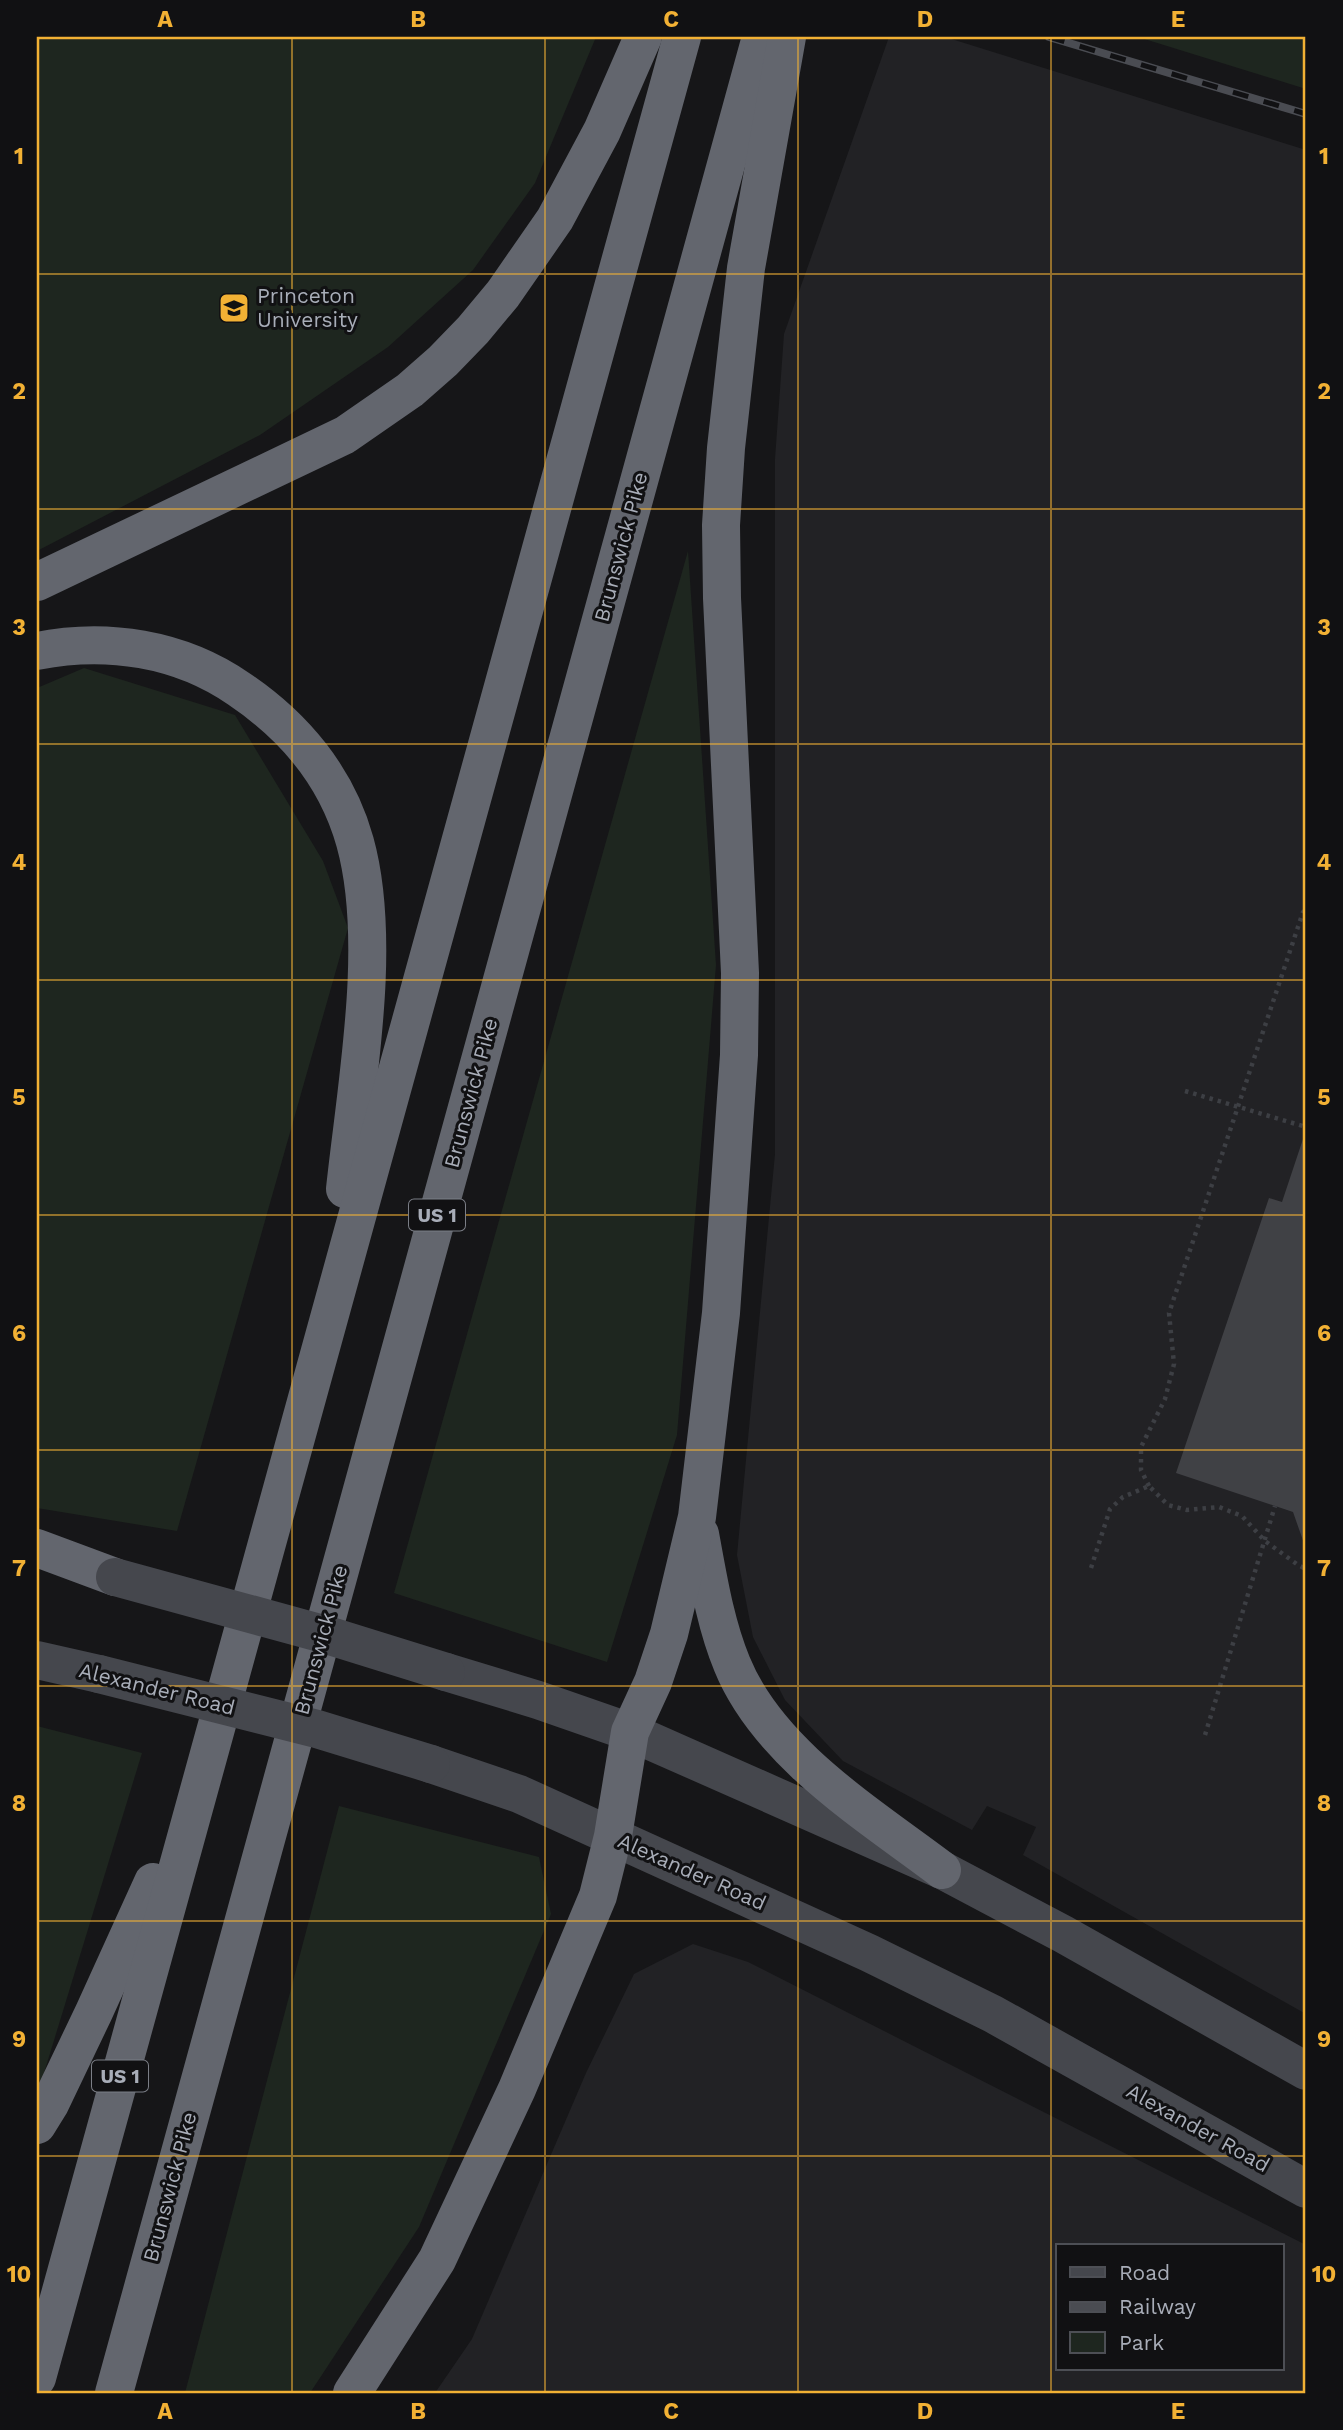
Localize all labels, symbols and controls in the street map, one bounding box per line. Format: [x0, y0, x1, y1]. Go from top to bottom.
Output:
text: A [157, 6, 173, 33]
text: B [410, 6, 426, 33]
text: C [663, 6, 679, 33]
text: D [917, 6, 933, 33]
text: E [1171, 6, 1185, 33]
text: 1 [14, 143, 24, 170]
text: 1 [1319, 143, 1329, 170]
place label: Princeton University [257, 283, 358, 332]
school or university icon: Princeton University [217, 291, 251, 325]
text: 2 [12, 378, 26, 405]
text: 2 [1317, 378, 1331, 405]
street label: Brunswick Pike [588, 469, 653, 625]
text: 3 [12, 614, 26, 641]
text: 3 [1317, 614, 1331, 641]
text: 4 [12, 849, 27, 876]
text: 4 [1317, 849, 1332, 876]
street label: Brunswick Pike [438, 1015, 503, 1171]
text: 5 [12, 1084, 26, 1111]
text: 5 [1317, 1084, 1331, 1111]
road number: US 1 [409, 1200, 465, 1231]
text: 6 [12, 1320, 26, 1347]
text: 6 [1317, 1320, 1331, 1347]
text: 7 [12, 1555, 26, 1582]
text: 7 [1317, 1555, 1331, 1582]
street label: Brunswick Pike [288, 1562, 353, 1718]
street label: Alexander Road [77, 1657, 238, 1720]
text: 8 [12, 1790, 26, 1817]
text: 8 [1317, 1790, 1331, 1817]
street label: Alexander Road [614, 1828, 770, 1915]
text: 9 [12, 2026, 26, 2053]
text: 9 [1317, 2026, 1331, 2053]
road number: US 1 [92, 2060, 148, 2092]
street label: Alexander Road [1122, 2078, 1274, 2177]
street label: Brunswick Pike [137, 2109, 202, 2265]
legend [1056, 2244, 1284, 2370]
text: Road [1119, 2260, 1170, 2285]
text: 10 [7, 2261, 31, 2288]
text: 10 [1312, 2261, 1336, 2288]
text: Railway [1119, 2294, 1196, 2319]
text: Park [1119, 2330, 1164, 2355]
text: A [157, 2398, 173, 2425]
text: B [410, 2398, 426, 2425]
text: C [663, 2398, 679, 2425]
text: D [917, 2398, 933, 2425]
text: E [1171, 2398, 1185, 2425]

